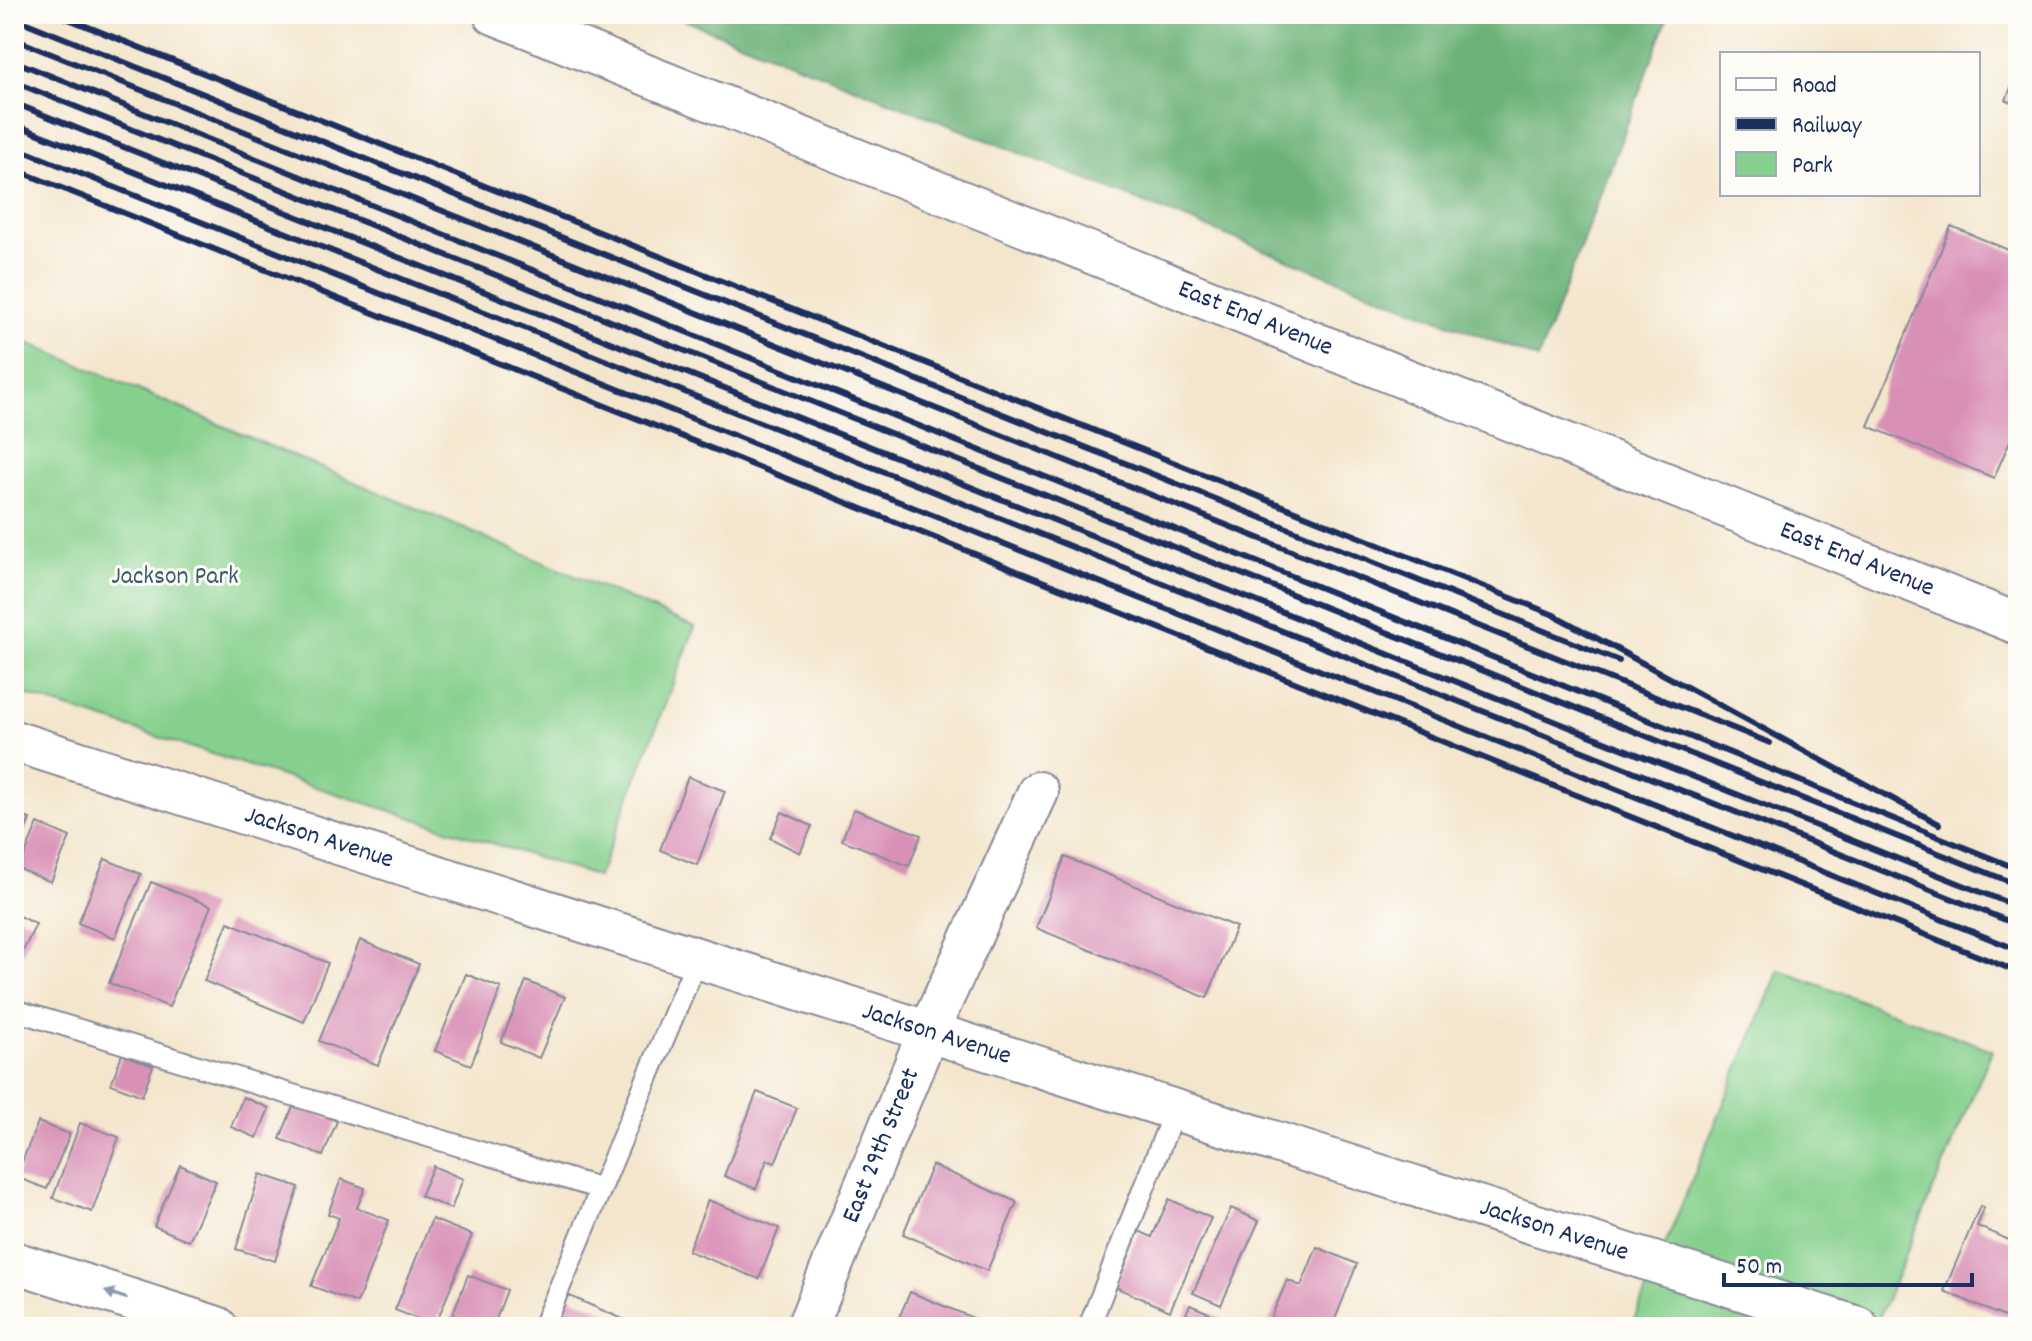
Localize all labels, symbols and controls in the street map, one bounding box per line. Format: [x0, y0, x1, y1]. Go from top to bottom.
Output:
legend [1720, 52, 1980, 196]
text: Road [1792, 70, 1837, 104]
text: Railway [1792, 110, 1863, 144]
text: Park [1792, 150, 1833, 184]
street label: East End Avenue [1172, 271, 1338, 366]
street label: East End Avenue [1774, 512, 1940, 607]
park label: Jackson Park [111, 559, 239, 596]
street label: Jackson Avenue [240, 797, 398, 879]
street label: Jackson Avenue [857, 993, 1016, 1075]
street label: East 29th Street [833, 1062, 930, 1229]
street label: Jackson Avenue [1475, 1189, 1633, 1271]
scale bar [1724, 1237, 1972, 1287]
text: 50 m [1736, 1251, 1782, 1285]
one-way arrow [104, 1288, 128, 1301]

